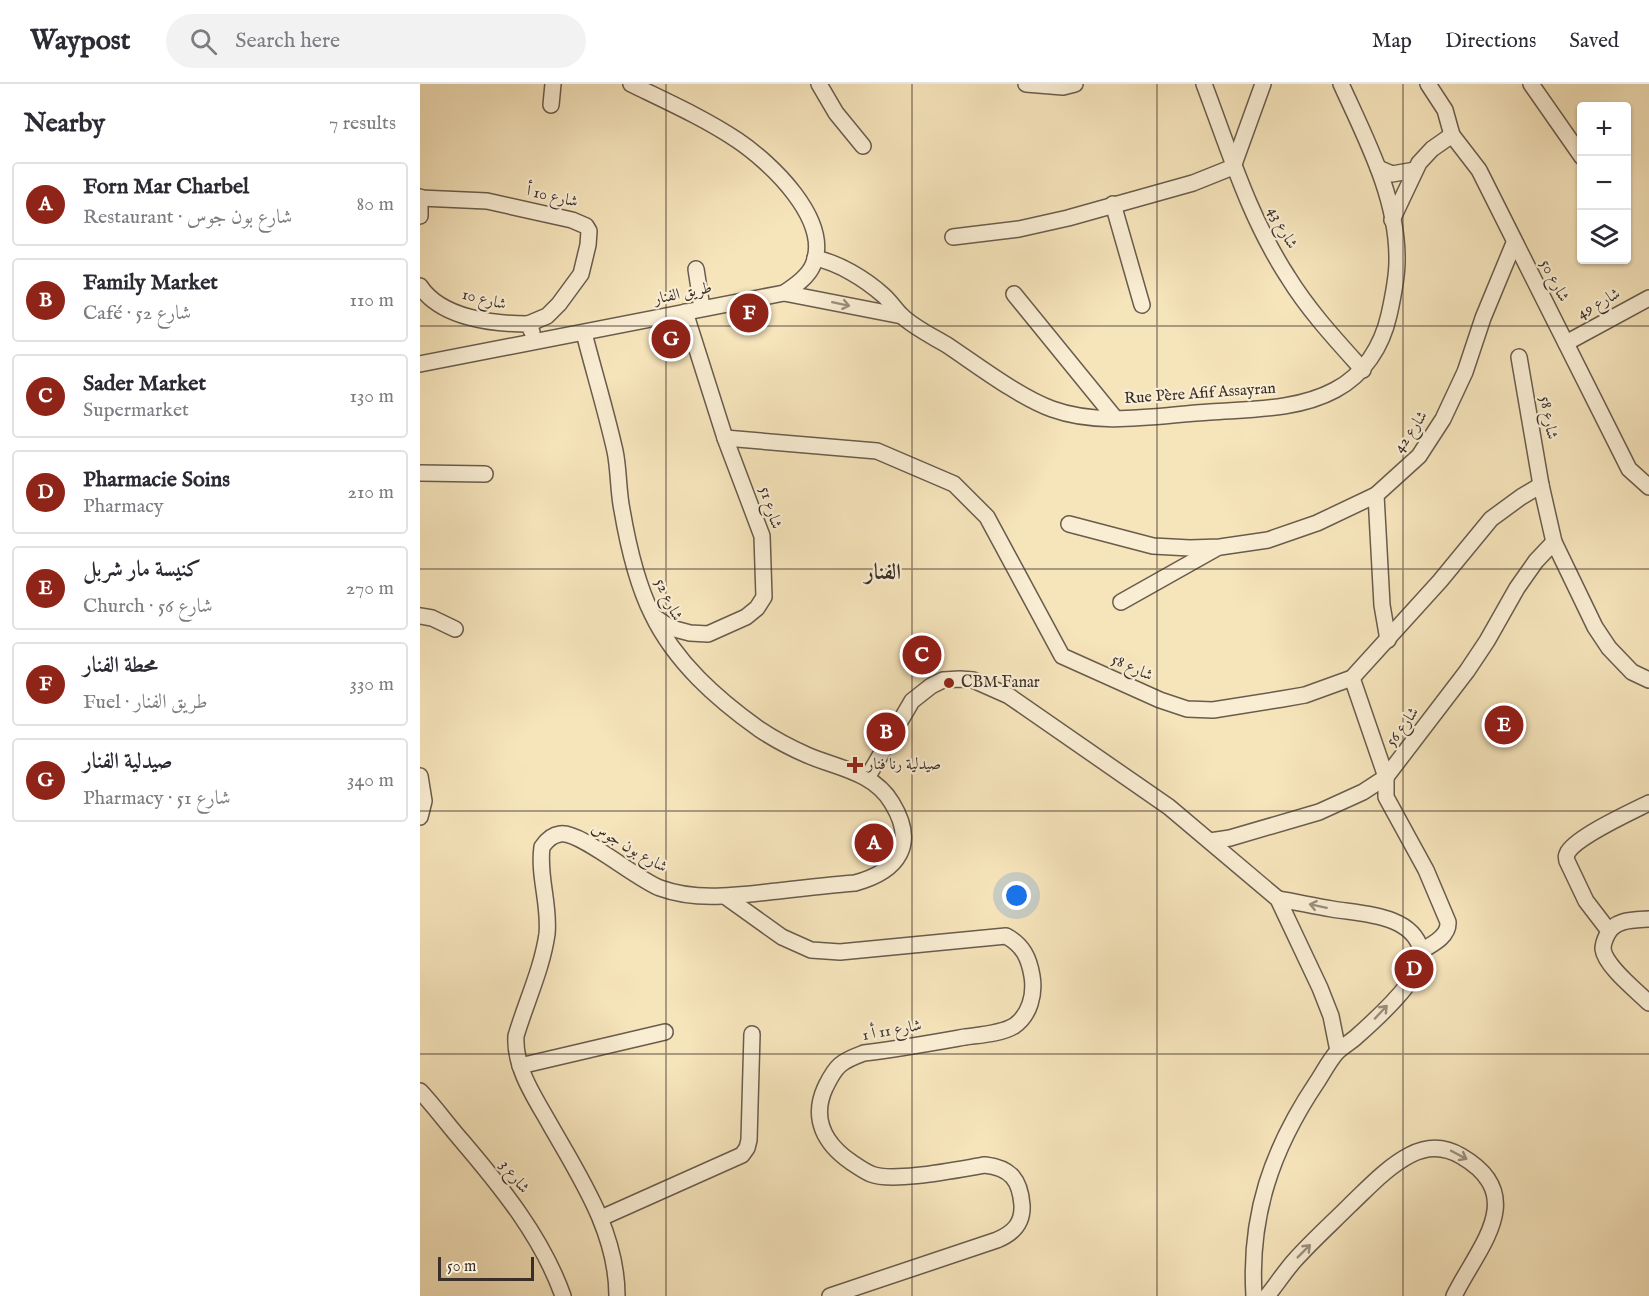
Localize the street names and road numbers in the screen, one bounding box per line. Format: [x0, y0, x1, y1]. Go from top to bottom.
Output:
street label: شارع 10 أ [524, 178, 580, 215]
street label: شارع 43 [1261, 203, 1301, 254]
street label: شارع 50 [1533, 256, 1573, 306]
street label: طريق الفنار [650, 278, 714, 310]
street label: شارع 49 [1574, 284, 1625, 326]
street label: شارع 10 [459, 285, 508, 317]
street label: Rue Père Afif Assayran [1124, 379, 1277, 409]
street label: شارع 58 [1532, 395, 1562, 441]
street label: شارع 42 [1389, 407, 1434, 458]
street label: شارع 51 [752, 484, 786, 532]
street label: شارع 52 [648, 576, 686, 625]
street label: شارع 58 [1107, 650, 1156, 688]
street label: شارع 56 [1382, 703, 1426, 752]
street label: شارع بون جوس [586, 818, 671, 879]
street label: شارع 11 أ 1 [860, 1013, 924, 1048]
street label: شارع 3 [493, 1156, 533, 1199]

